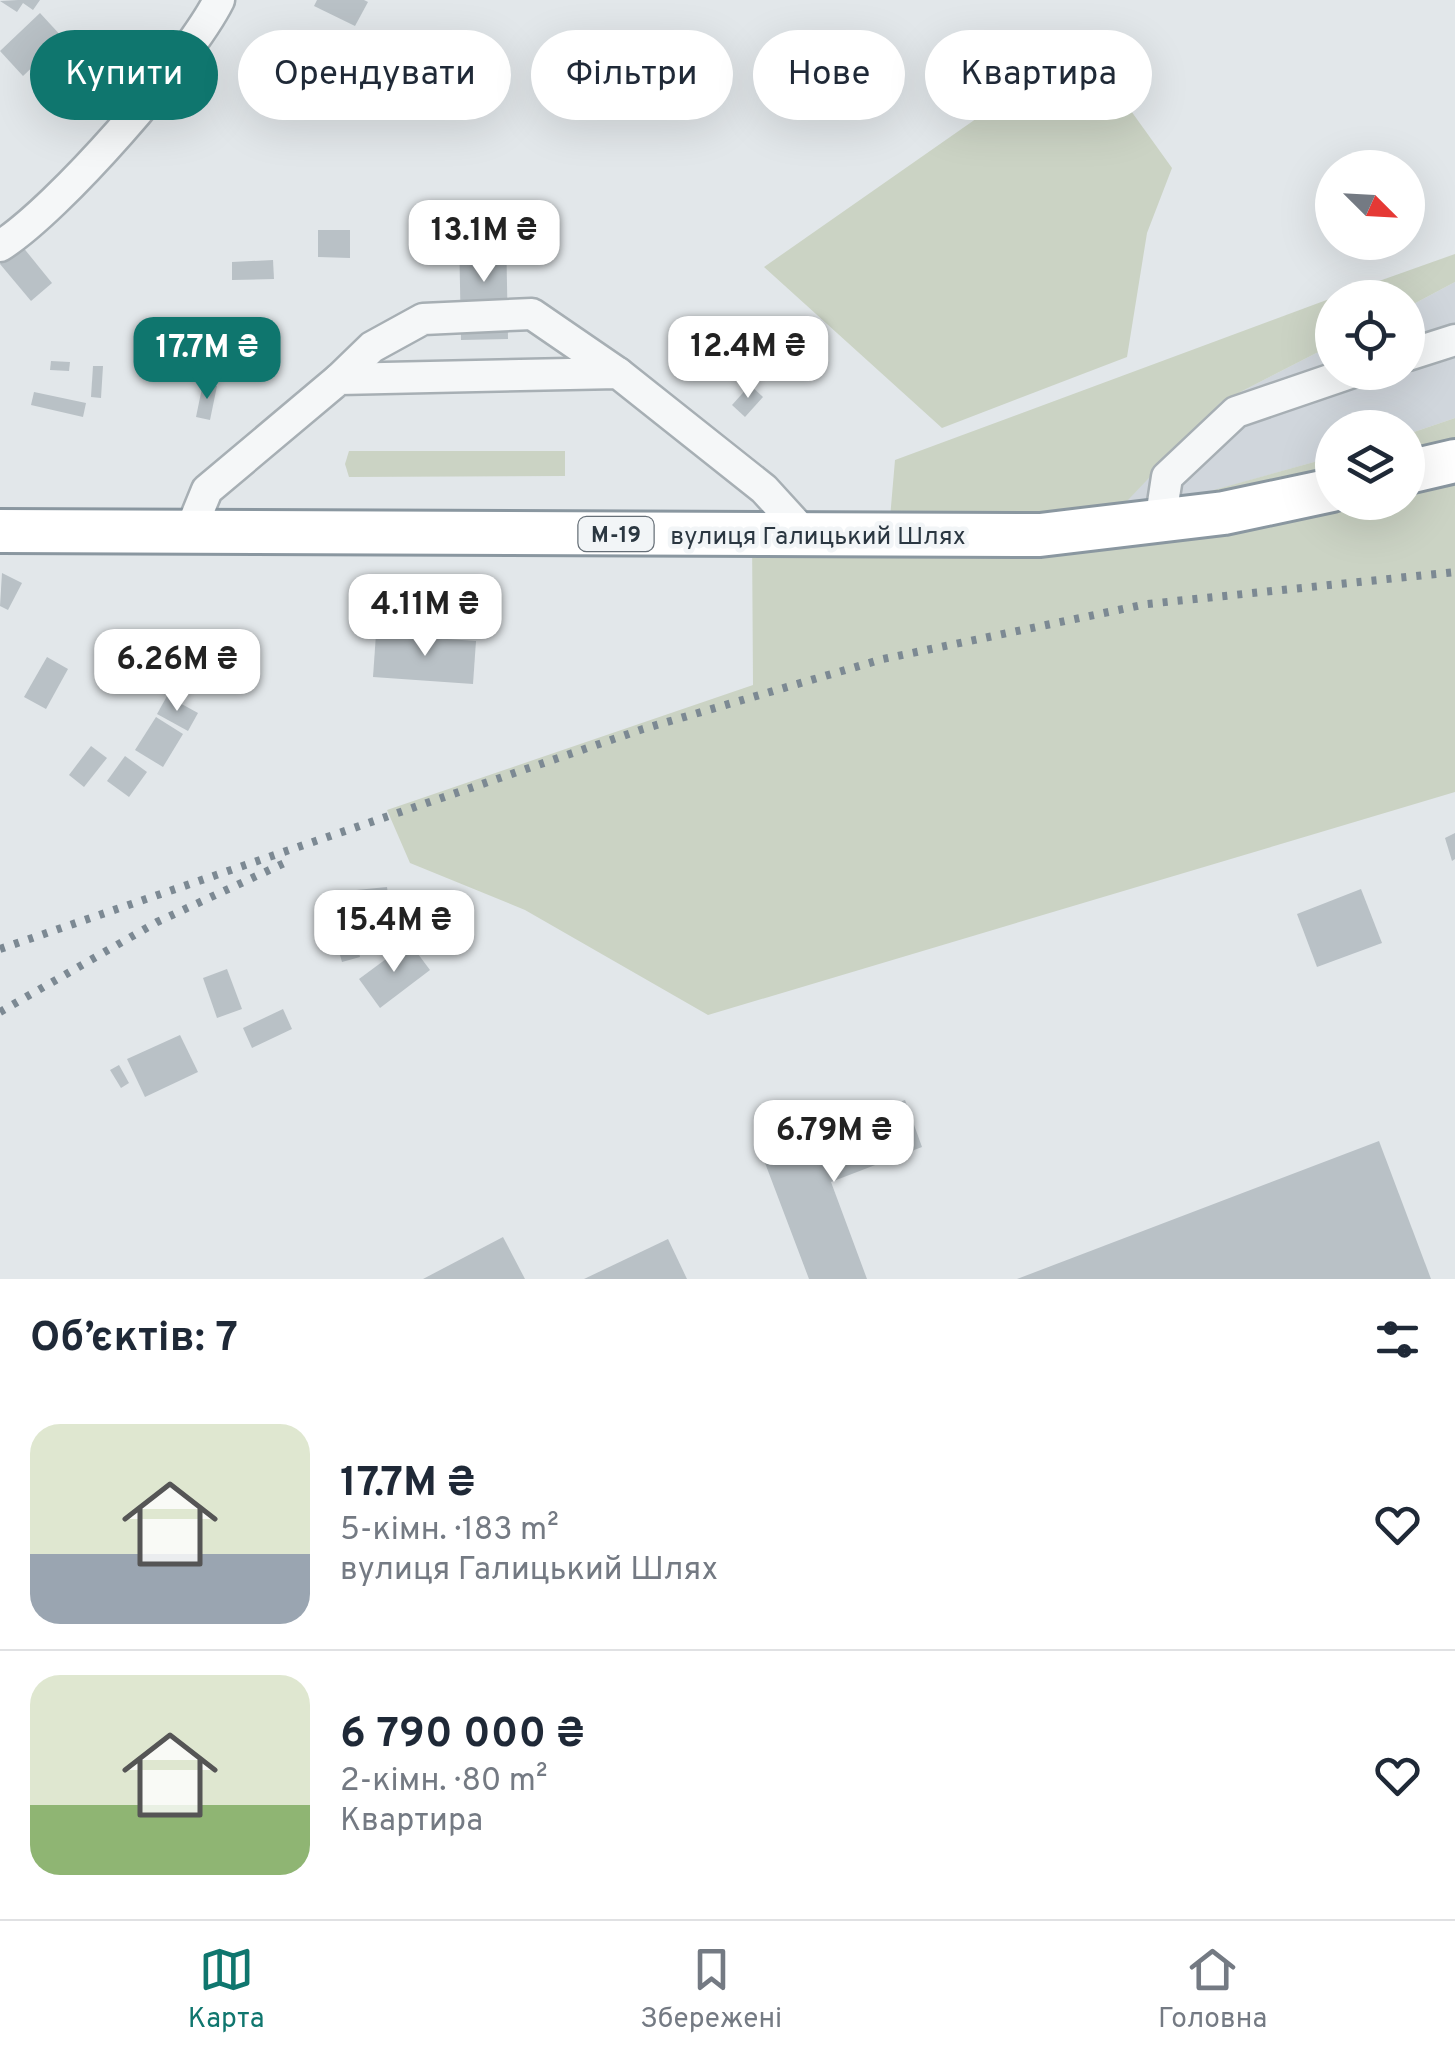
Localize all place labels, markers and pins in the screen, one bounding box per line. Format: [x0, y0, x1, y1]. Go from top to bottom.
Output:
pin: 13.1M ₴ [392, 200, 576, 285]
pin: 12.4M ₴ [656, 316, 840, 401]
pin: 17.7M ₴ [115, 317, 299, 402]
pin: 4.11M ₴ [333, 574, 517, 659]
pin: 6.26M ₴ [85, 629, 269, 714]
pin: 15.4M ₴ [302, 890, 486, 975]
pin: 6.79M ₴ [742, 1100, 926, 1185]

